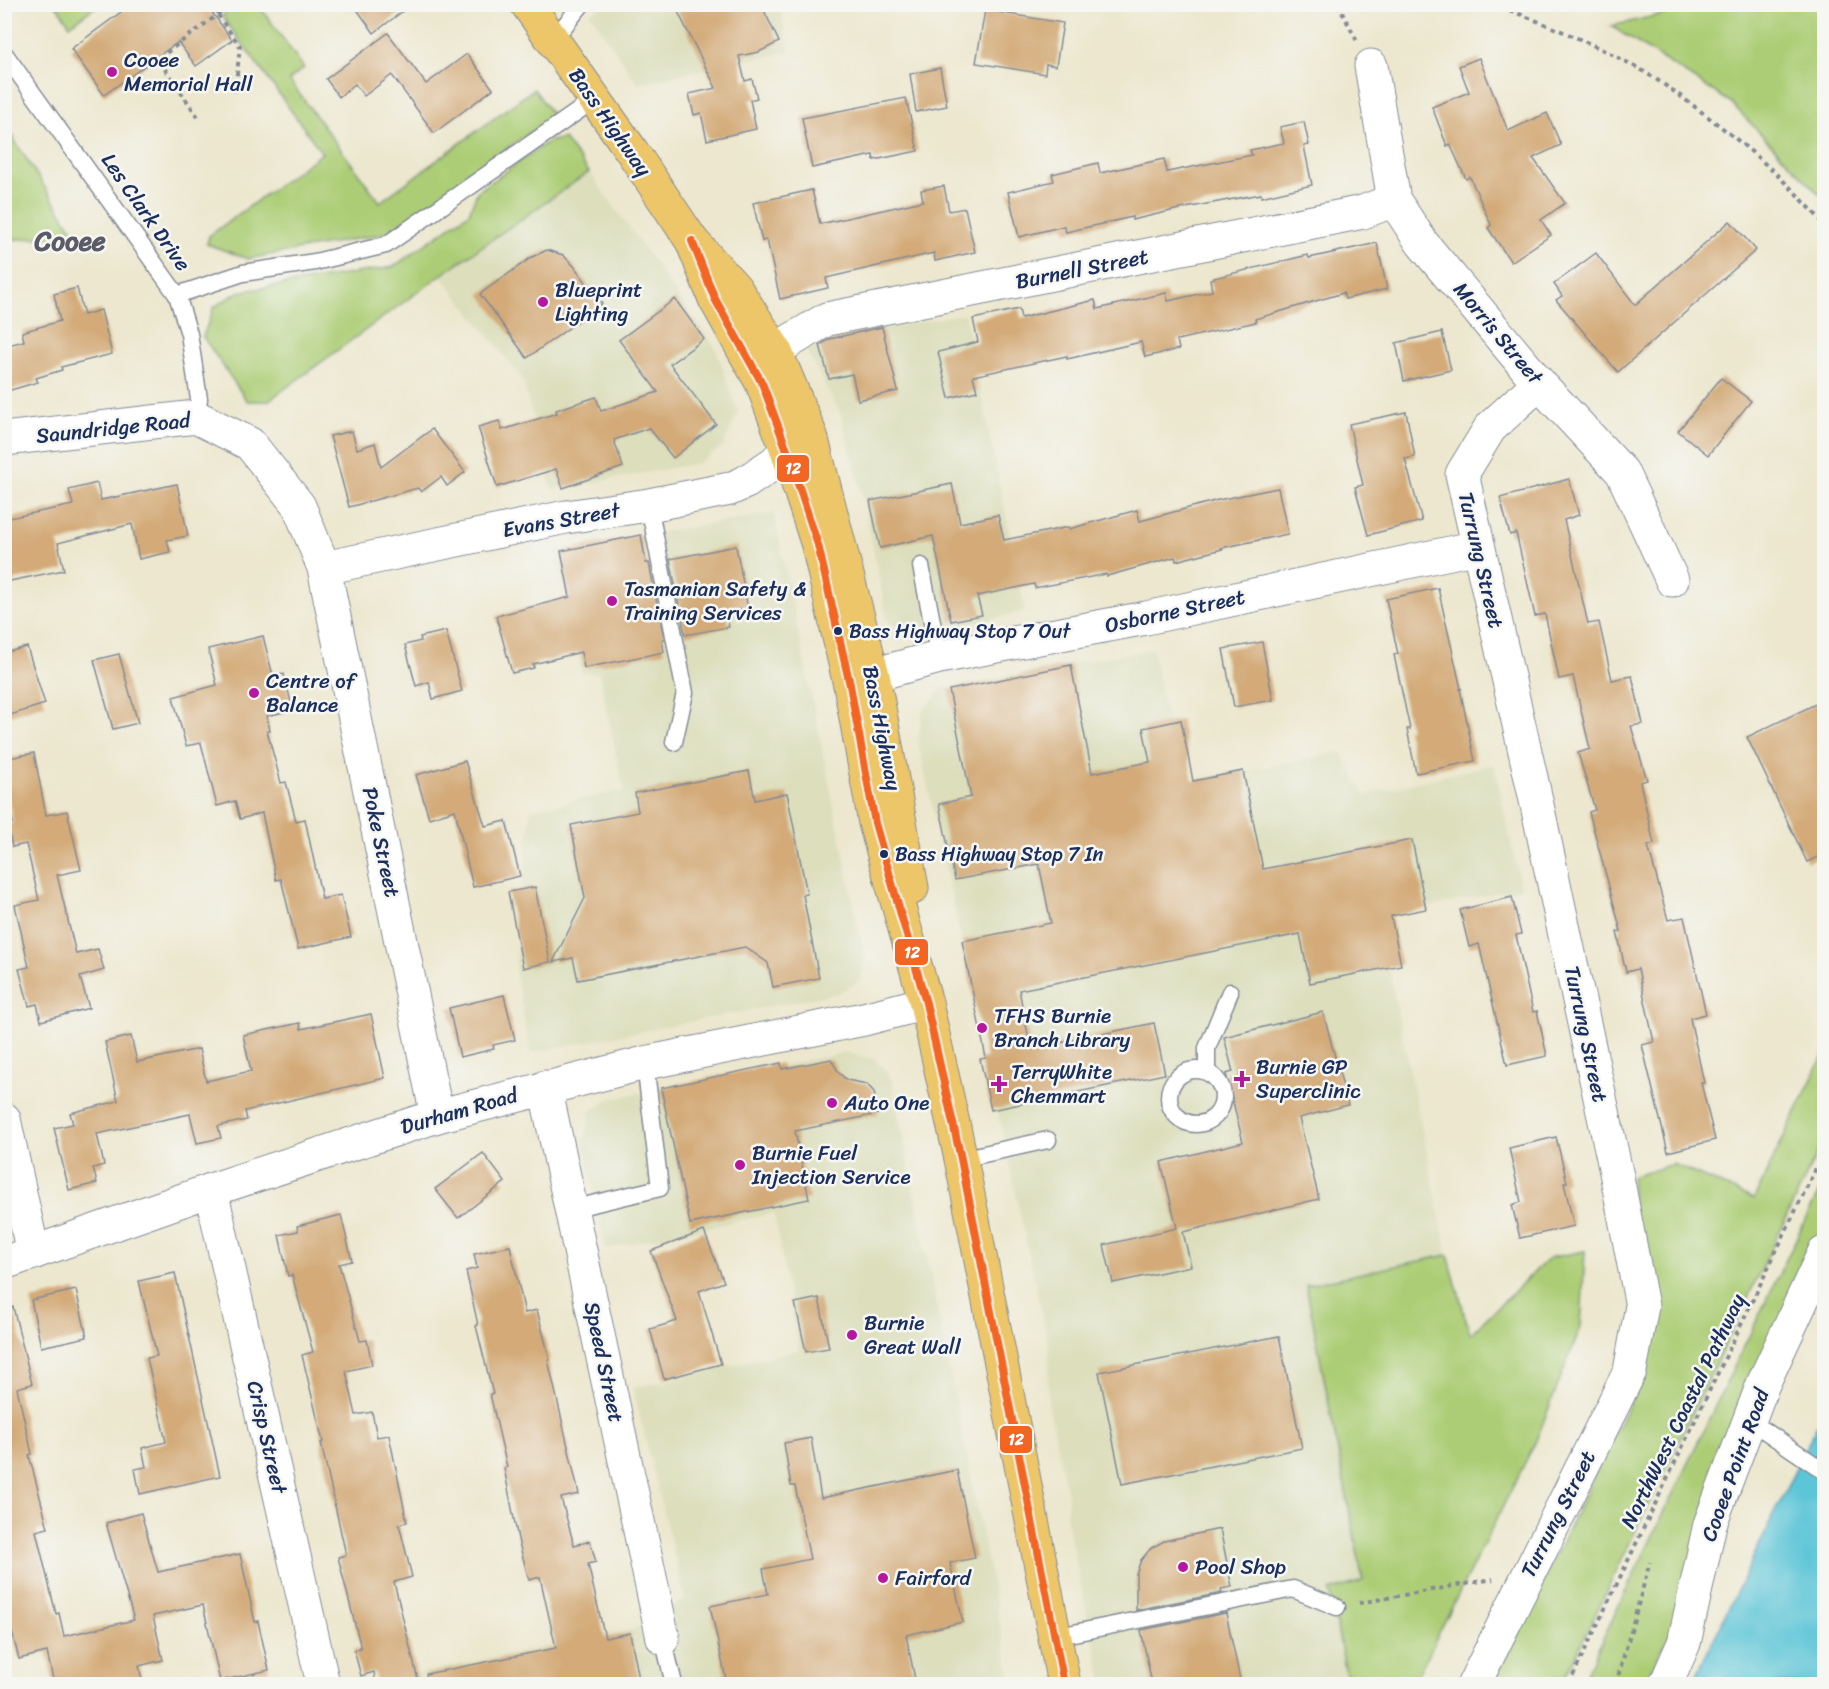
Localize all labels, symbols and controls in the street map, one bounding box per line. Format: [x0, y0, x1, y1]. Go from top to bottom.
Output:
place label: Cooee Memorial Hall [124, 41, 254, 103]
street label: Bass Highway [558, 59, 662, 185]
marker: Cooee Memorial Hall [105, 65, 119, 79]
street label: Les Clark Drive [91, 145, 201, 280]
district label: Cooee [33, 217, 106, 265]
street label: Burnell Street [1012, 238, 1152, 300]
place label: Blueprint Lighting [555, 271, 642, 333]
street label: Morris Street [1443, 273, 1554, 394]
marker: Blueprint Lighting [536, 295, 550, 309]
street label: Saundridge Road [34, 401, 194, 455]
line badge: 12 [776, 454, 810, 483]
text: 12 [785, 454, 802, 483]
street label: Turrung Street [1447, 488, 1515, 632]
street label: Evans Street [499, 491, 624, 549]
place label: Tasmanian Safety & Training Services [624, 570, 806, 632]
street label: Osborne Street [1101, 578, 1249, 644]
marker: Tasmanian Safety & Training Services [605, 594, 619, 608]
place label: Bass Highway Stop 7 Out [849, 614, 1071, 649]
marker: Bass Highway Stop 7 Out [832, 625, 844, 637]
place label: Centre of Balance [266, 662, 358, 724]
street label: Bass Highway [851, 662, 913, 794]
marker: Centre of Balance [247, 686, 261, 700]
street label: Poke Street [351, 783, 411, 901]
place label: Bass Highway Stop 7 In [895, 837, 1104, 872]
marker: Bass Highway Stop 7 In [878, 848, 890, 860]
line badge: 12 [894, 938, 929, 966]
text: 12 [904, 938, 921, 967]
street label: Turrung Street [1553, 962, 1619, 1106]
place label: TFHS Burnie Branch Library [994, 997, 1130, 1059]
marker: TFHS Burnie Branch Library [975, 1021, 989, 1035]
place label: Burnie GP Superclinic [1256, 1048, 1361, 1110]
place label: TerryWhite Chemmart [1011, 1053, 1112, 1115]
marker: Burnie GP Superclinic [1233, 1070, 1251, 1088]
street label: Durham Road [396, 1076, 524, 1146]
marker: TerryWhite Chemmart [992, 1077, 1006, 1091]
place label: Auto One [843, 1084, 929, 1122]
marker: Auto One [825, 1096, 839, 1110]
place label: Burnie Fuel Injection Service [751, 1134, 911, 1196]
marker: Burnie Fuel Injection Service [733, 1158, 747, 1172]
street label: NorthWest Coastal Pathway [1610, 1287, 1757, 1535]
street label: Speed Street [573, 1298, 635, 1426]
place label: Burnie Great Wall [864, 1304, 962, 1366]
marker: Burnie Great Wall [845, 1328, 859, 1342]
street label: Crisp Street [236, 1377, 299, 1499]
street label: Cooee Point Road [1690, 1381, 1781, 1547]
line badge: 12 [999, 1425, 1033, 1454]
text: 12 [1008, 1425, 1025, 1454]
street label: Turrung Street [1510, 1444, 1606, 1584]
place label: Pool Shop [1195, 1548, 1286, 1586]
place label: Fairford [895, 1559, 973, 1597]
marker: Pool Shop [1176, 1560, 1190, 1574]
marker: Fairford [876, 1571, 890, 1585]

